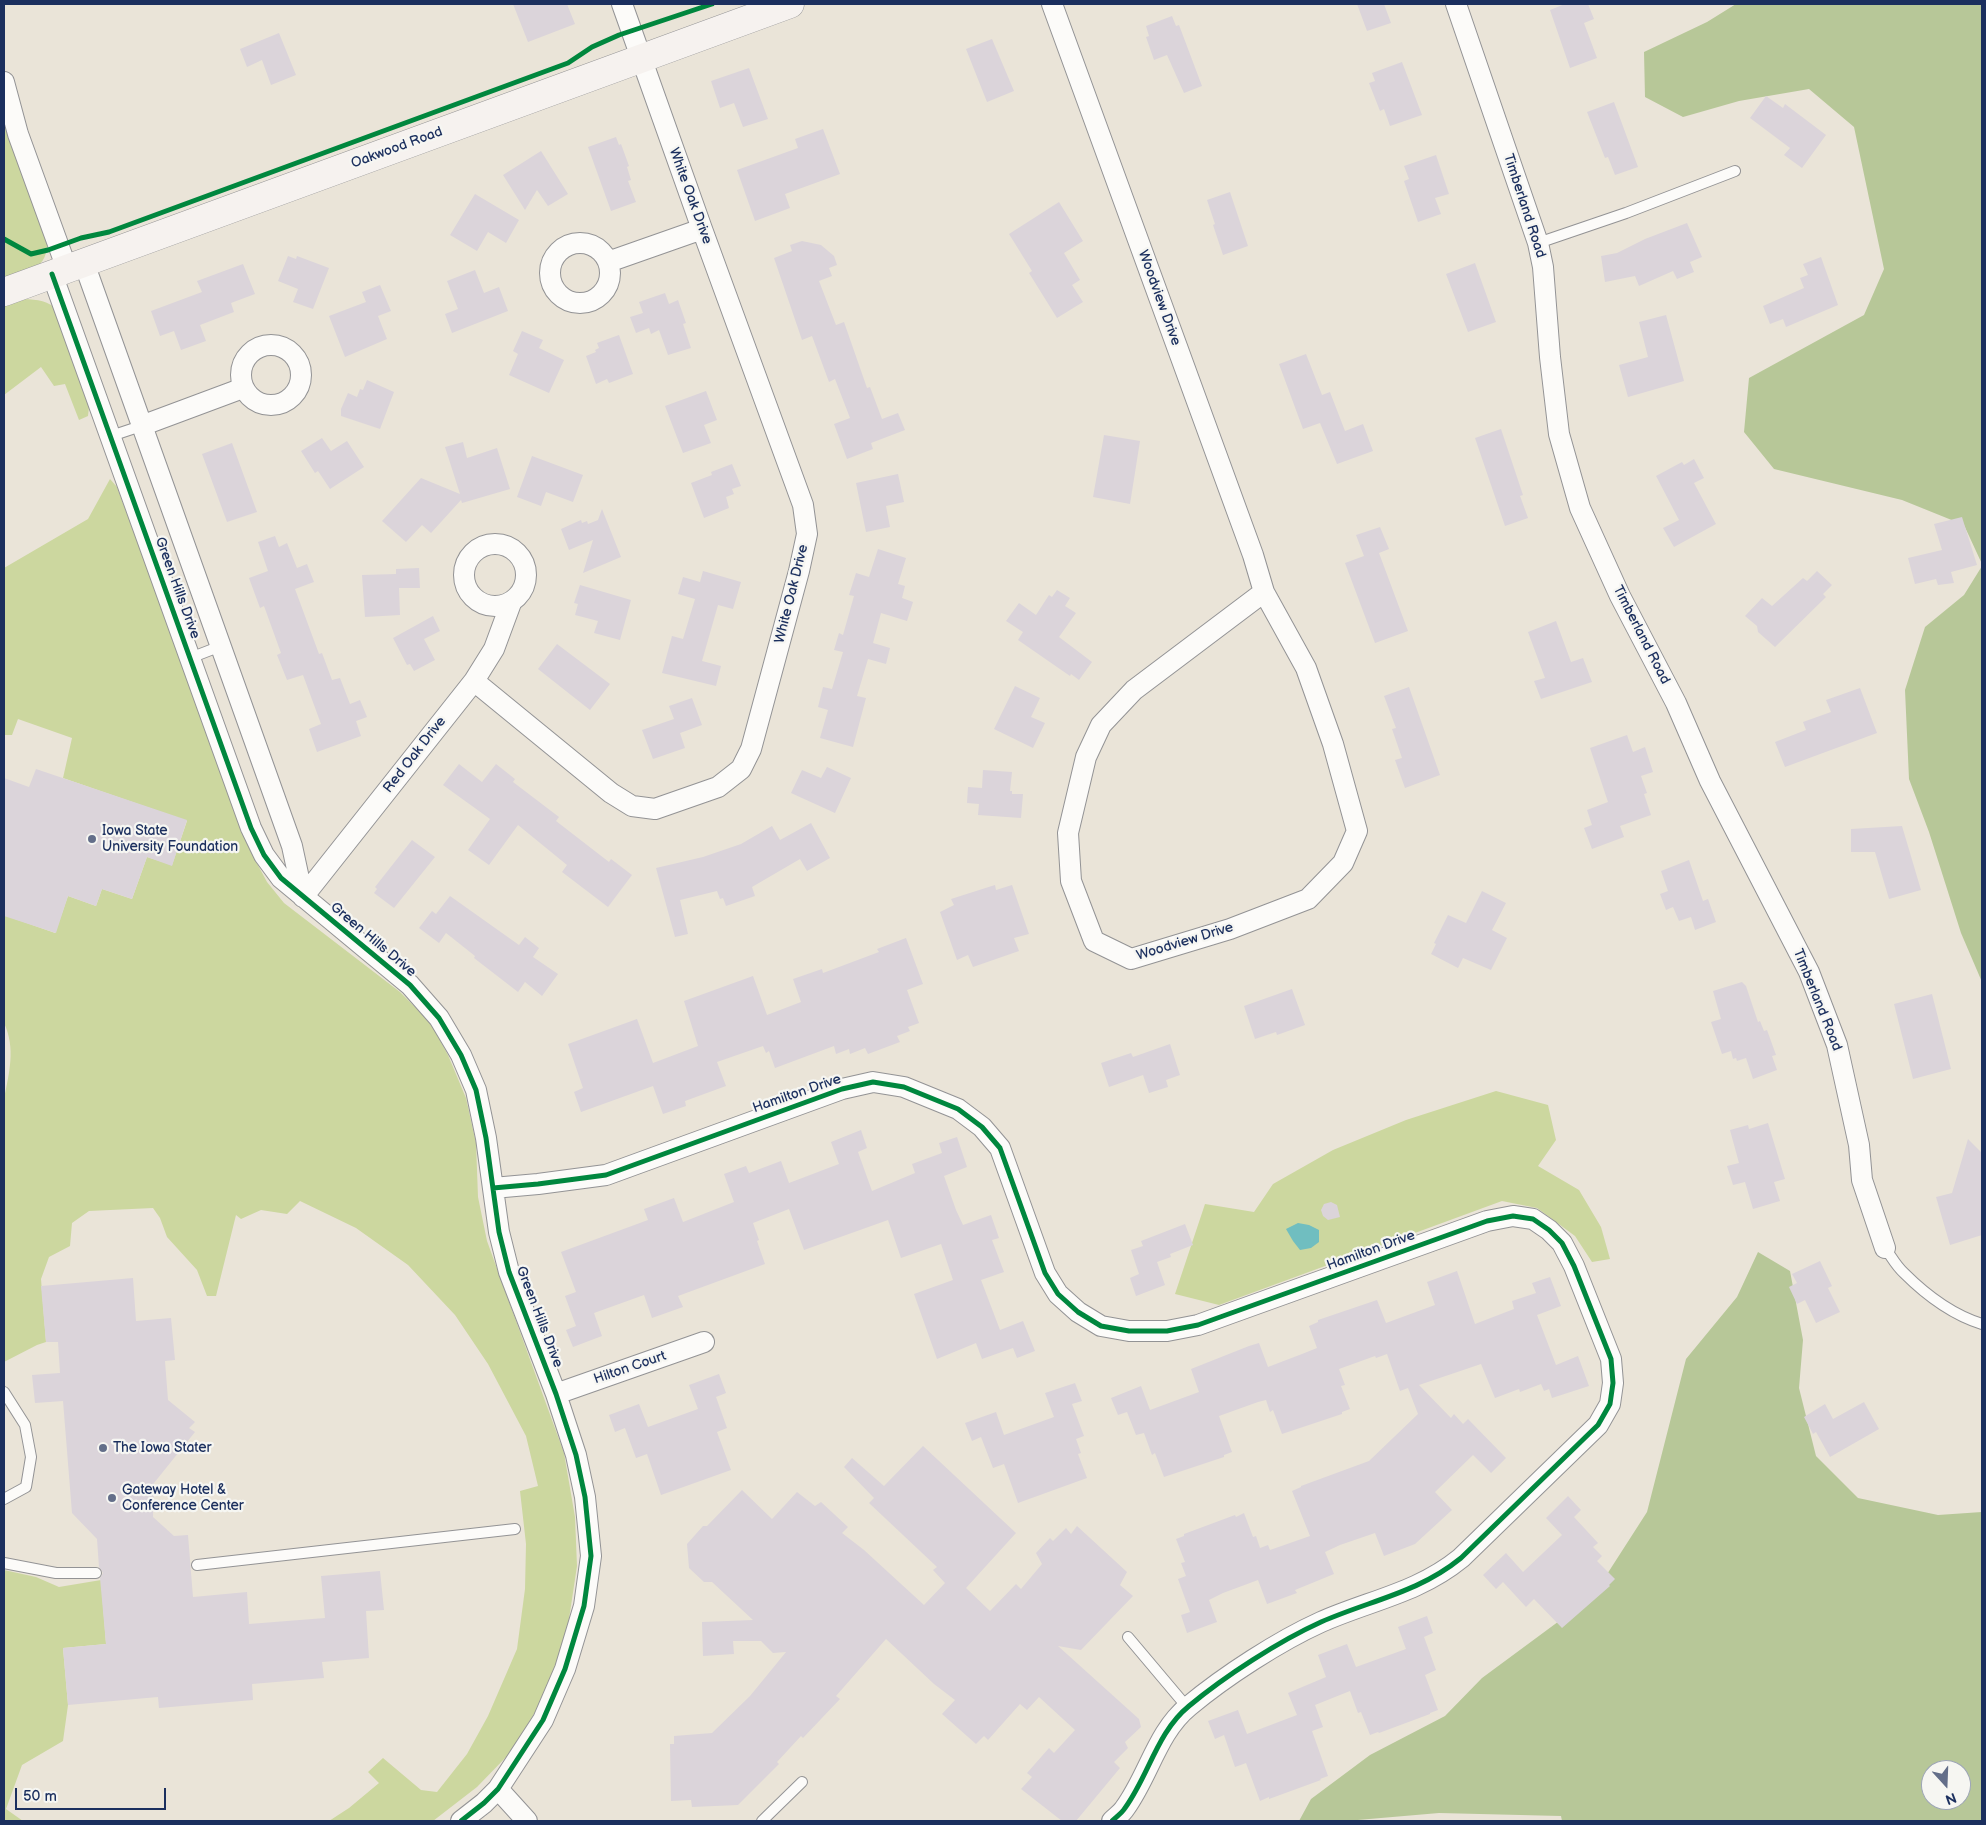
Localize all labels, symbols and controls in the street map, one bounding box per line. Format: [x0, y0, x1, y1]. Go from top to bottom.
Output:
street label: Oakwood Road [349, 124, 445, 172]
street label: White Oak Drive [665, 146, 715, 246]
street label: Timberland Road [1499, 152, 1549, 260]
street label: Woodview Drive [1134, 248, 1184, 348]
street label: Green Hills Drive [151, 535, 203, 641]
street label: White Oak Drive [772, 543, 812, 645]
street label: Timberland Road [1609, 583, 1673, 687]
street label: Red Oak Drive [380, 714, 450, 796]
place label: Iowa State University Foundation [102, 823, 238, 856]
marker: Iowa State University Foundation [86, 833, 98, 845]
street label: Green Hills Drive [327, 899, 419, 981]
street label: Woodview Drive [1135, 919, 1235, 965]
street label: Timberland Road [1789, 947, 1845, 1053]
street label: Hamilton Drive [751, 1071, 843, 1117]
street label: Hamilton Drive [1325, 1227, 1417, 1275]
street label: Green Hills Drive [512, 1264, 566, 1370]
street label: Hilton Court [592, 1348, 668, 1388]
place label: The Iowa Stater [113, 1440, 212, 1456]
marker: The Iowa Stater [97, 1442, 109, 1454]
place label: Gateway Hotel & Conference Center [122, 1482, 244, 1514]
marker: Gateway Hotel & Conference Center [106, 1492, 118, 1504]
north arrow [1921, 1760, 1971, 1810]
scale bar [18, 1778, 169, 1810]
text: 50 m [23, 1787, 57, 1806]
text: N [1943, 1789, 1959, 1808]

